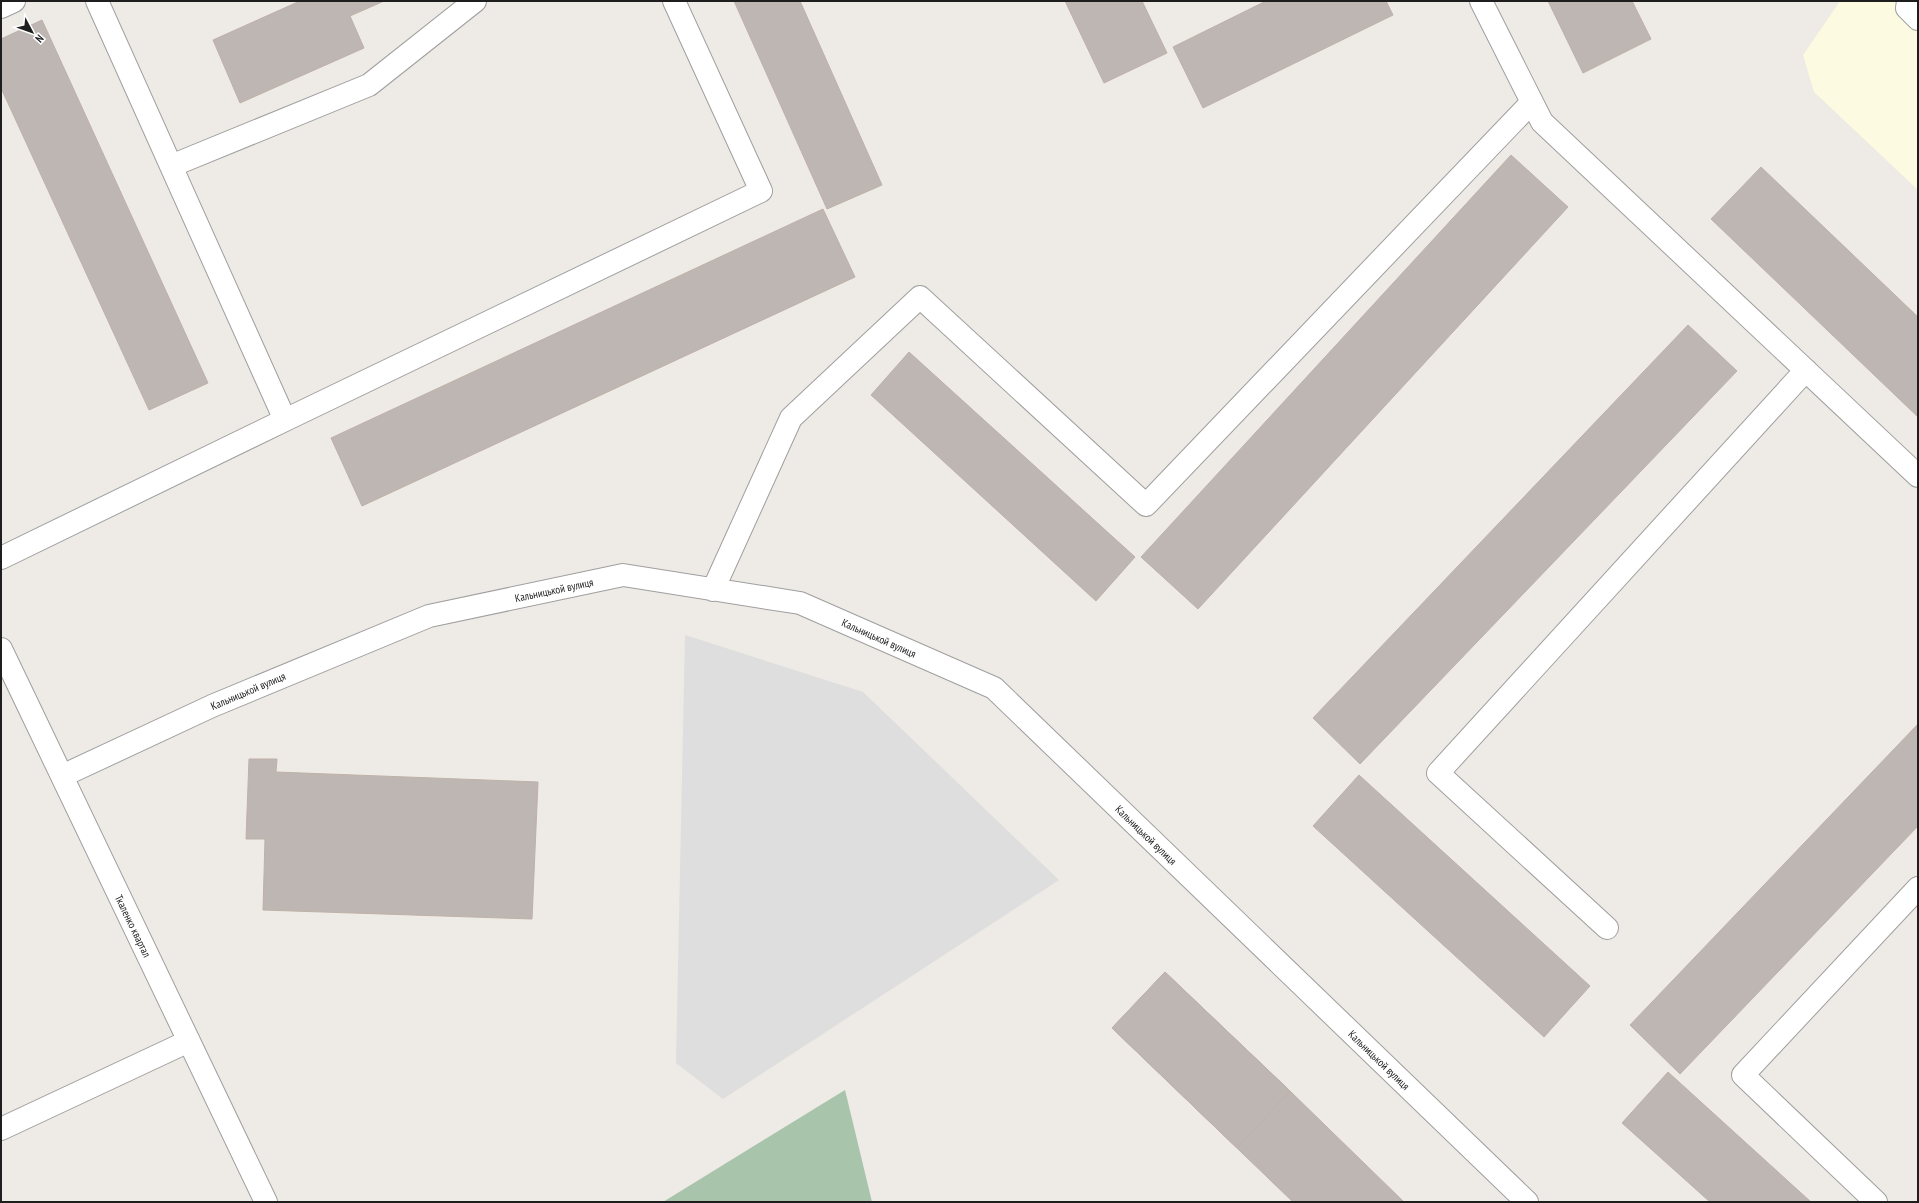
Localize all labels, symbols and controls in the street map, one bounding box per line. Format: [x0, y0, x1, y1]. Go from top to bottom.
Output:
north arrow [12, 12, 52, 52]
text: N [32, 32, 47, 45]
street label: Кальницькой вулиця [513, 575, 595, 605]
street label: Кальницькой вулиця [840, 615, 918, 661]
street label: Кальницькой вулиця [208, 669, 288, 713]
street label: Кальницькой вулиця [1112, 802, 1180, 868]
street label: Ткаленко квартал [112, 892, 154, 960]
street label: Кальницькой вулиця [1345, 1027, 1413, 1093]

